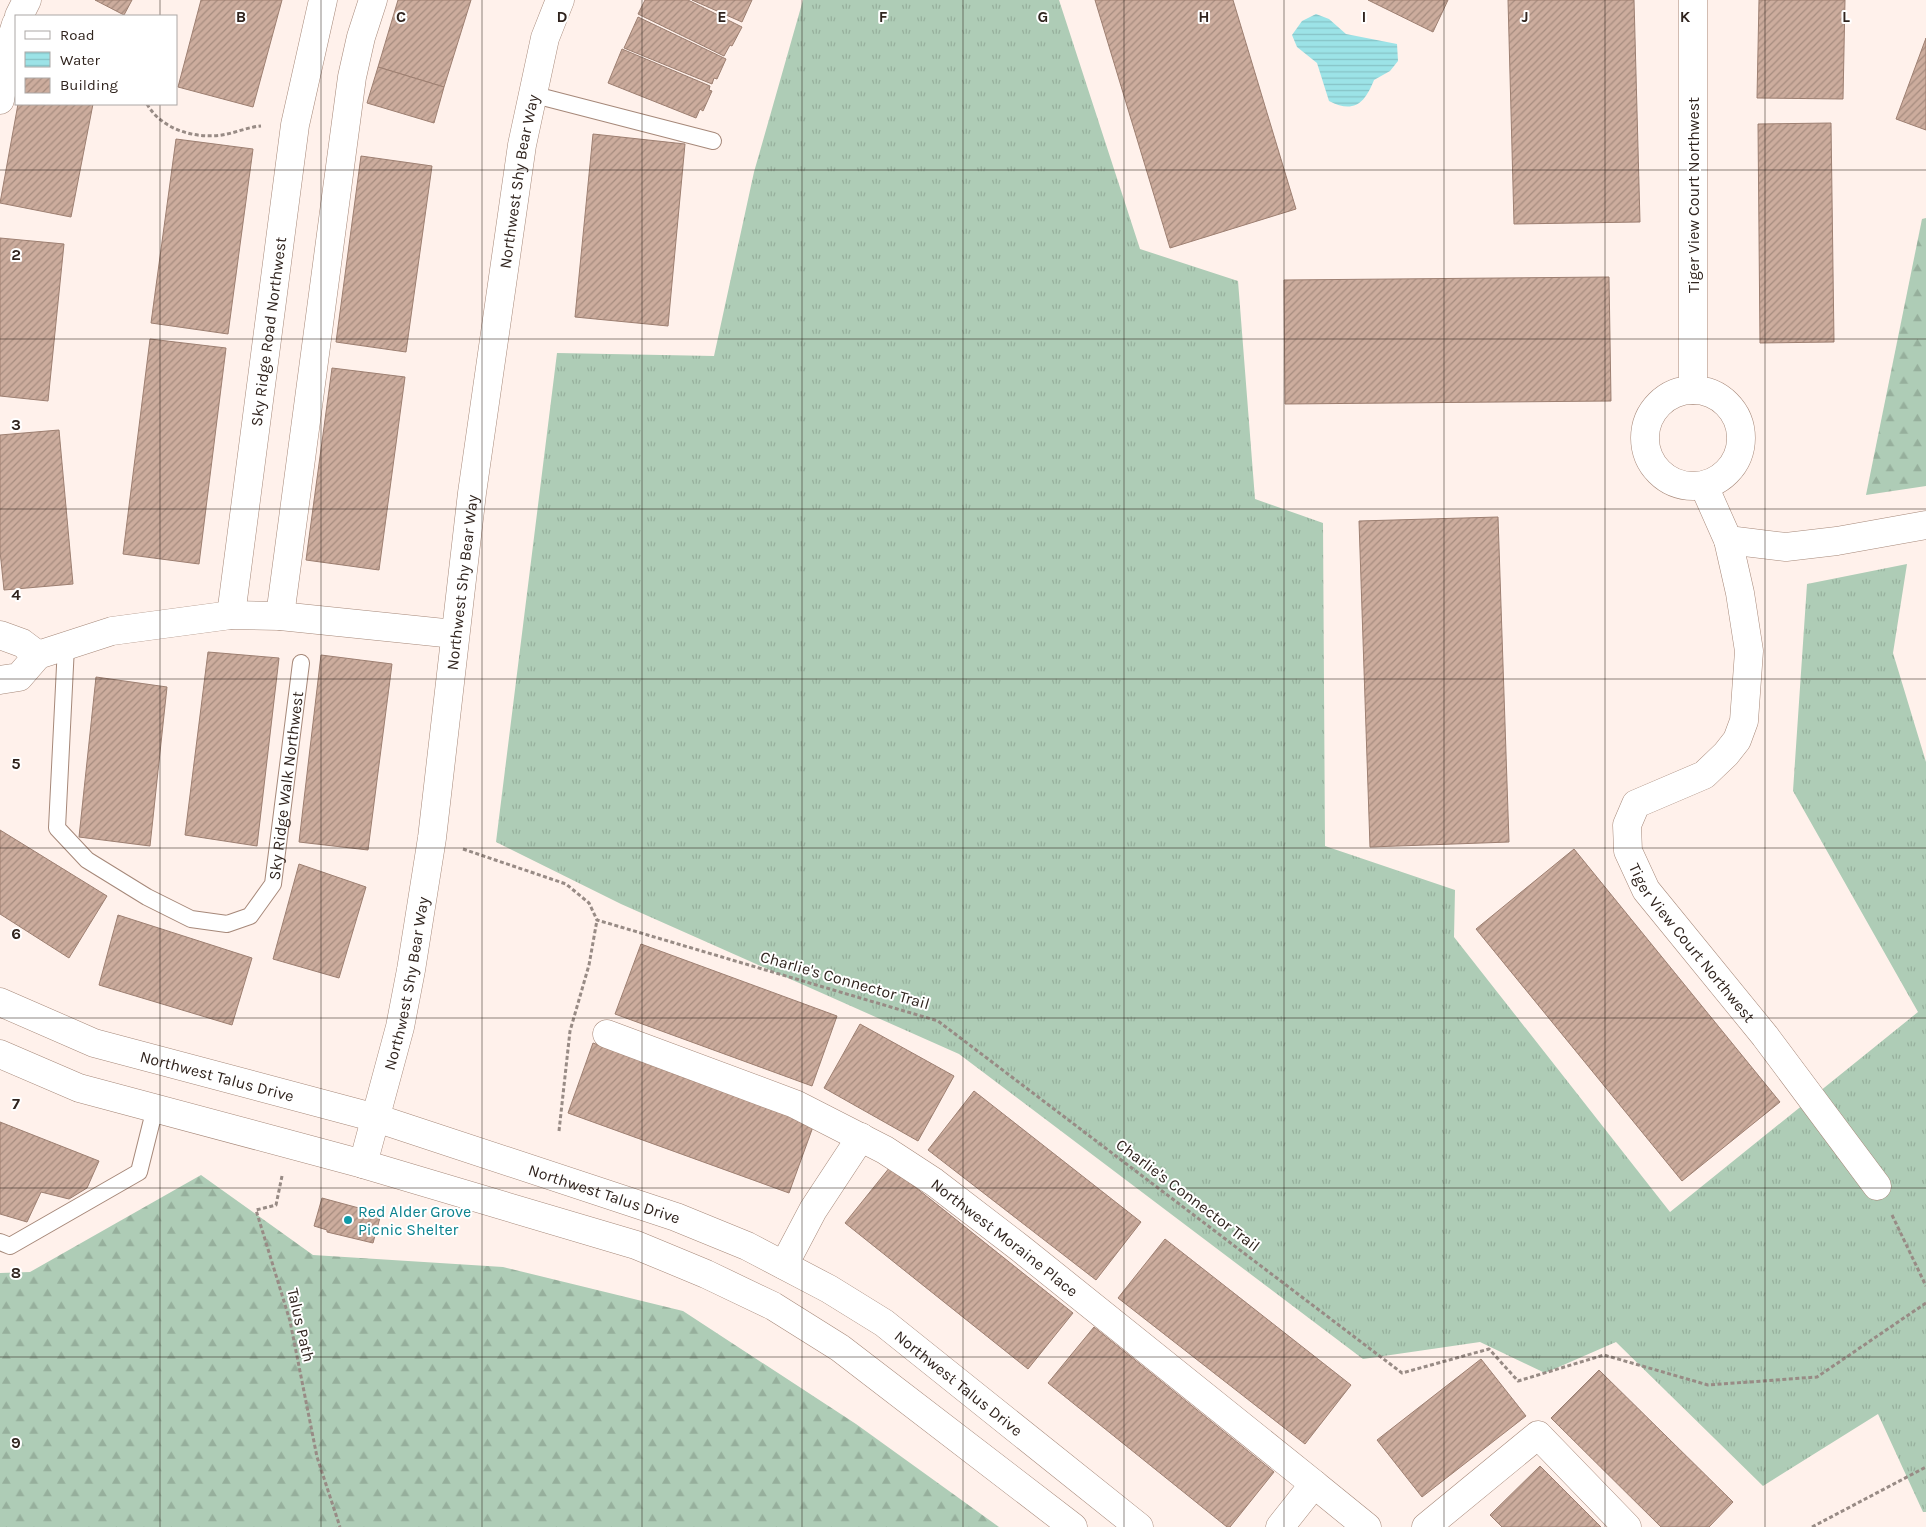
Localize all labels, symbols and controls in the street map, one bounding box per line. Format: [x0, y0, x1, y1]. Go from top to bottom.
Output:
text: B [236, 7, 246, 26]
text: C [396, 7, 406, 26]
text: D [557, 7, 568, 26]
text: E [717, 7, 727, 26]
text: F [879, 7, 888, 26]
text: G [1038, 7, 1048, 26]
text: H [1198, 7, 1210, 26]
text: I [1362, 7, 1366, 26]
text: J [1521, 7, 1529, 26]
text: K [1680, 7, 1691, 26]
text: L [1842, 7, 1850, 26]
legend [15, 15, 178, 105]
text: Road [60, 26, 95, 44]
text: Water [60, 51, 101, 69]
text: Building [60, 76, 118, 94]
street label: Northwest Shy Bear Way [495, 92, 542, 270]
street label: Tiger View Court Northwest [1684, 97, 1703, 293]
street label: Sky Ridge Road Northwest [246, 235, 290, 427]
text: 2 [11, 245, 21, 264]
text: 3 [11, 415, 21, 434]
street label: Northwest Shy Bear Way [442, 493, 481, 671]
text: 4 [11, 585, 21, 604]
street label: Sky Ridge Walk Northwest [264, 690, 307, 881]
text: 5 [11, 754, 21, 773]
street label: Tiger View Court Northwest [1625, 860, 1759, 1026]
street label: Northwest Shy Bear Way [379, 895, 432, 1072]
text: 6 [11, 924, 21, 943]
street label: Charlie's Connector Trail [758, 947, 932, 1013]
street label: Northwest Talus Drive [138, 1046, 296, 1105]
text: 7 [12, 1094, 20, 1113]
street label: Charlie's Connector Trail [1112, 1135, 1264, 1255]
street label: Northwest Talus Drive [526, 1160, 683, 1227]
street label: Northwest Moraine Place [928, 1174, 1082, 1301]
place label: Red Alder Grove Picnic Shelter [358, 1202, 471, 1239]
marker: Red Alder Grove Picnic Shelter [342, 1214, 354, 1226]
text: 8 [11, 1263, 21, 1282]
street label: Talus Path [283, 1286, 319, 1364]
street label: Northwest Talus Drive [891, 1326, 1027, 1440]
text: 9 [11, 1433, 21, 1452]

